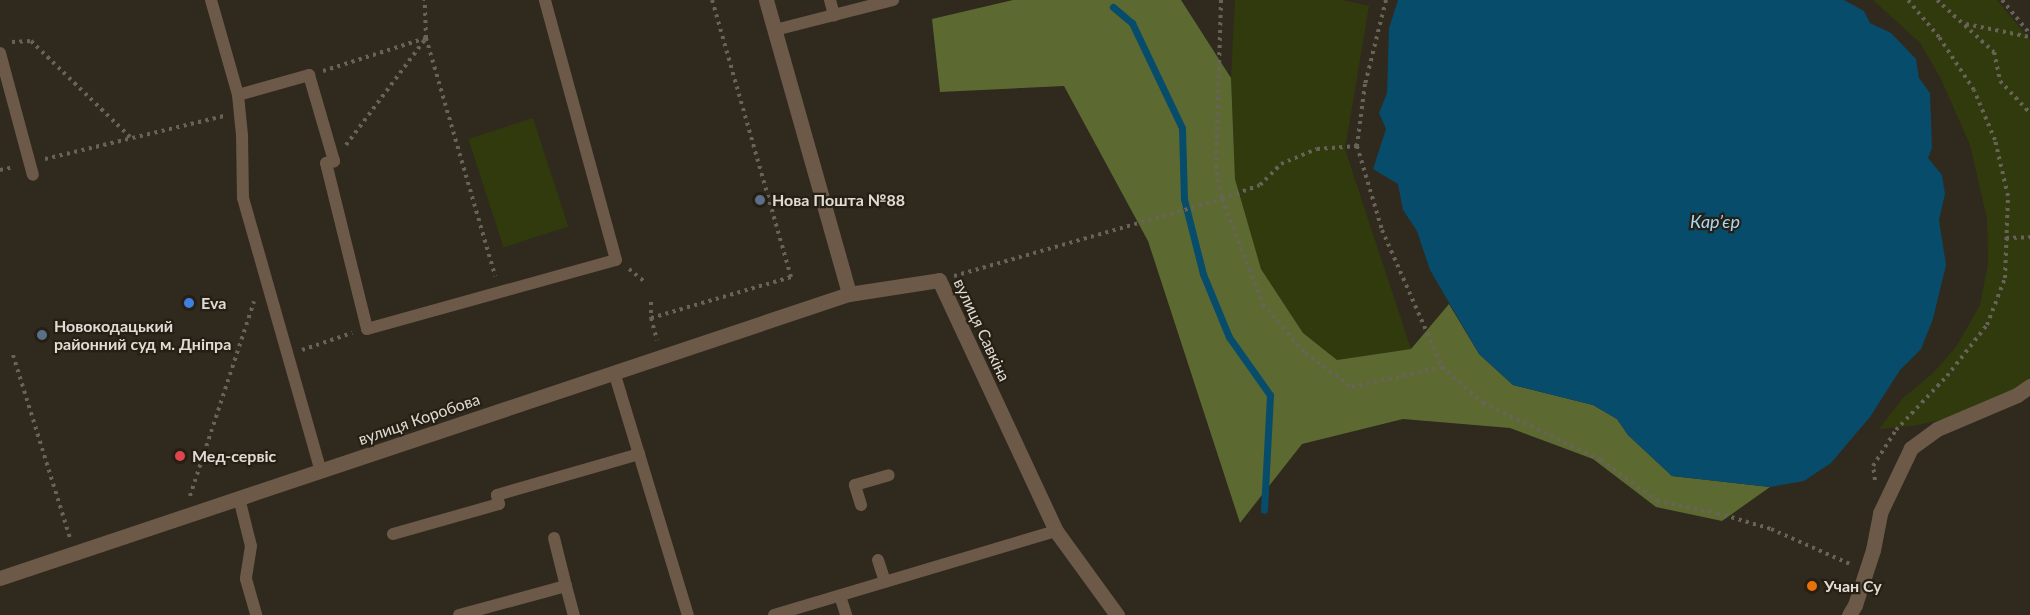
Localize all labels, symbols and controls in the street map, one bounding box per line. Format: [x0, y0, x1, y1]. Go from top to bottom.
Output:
place label: Нова Пошта №88 [772, 190, 905, 210]
marker: Нова Пошта №88 [753, 193, 767, 207]
water label: Кар’єр [1690, 210, 1740, 232]
street label: вулиця Савкіна [950, 276, 1014, 384]
place label: Eva [201, 293, 226, 313]
marker: Eva [182, 296, 196, 310]
place label: Новокодацький районний суд м. Дніпра [54, 316, 231, 354]
marker: Новокодацький районний суд м. Дніпра [35, 328, 49, 342]
street label: вулиця Коробова [356, 389, 482, 449]
place label: Мед-сервіс [192, 446, 276, 466]
marker: Мед-сервіс [173, 449, 187, 463]
place label: Учан Су [1824, 576, 1882, 596]
marker: Учан Су [1805, 579, 1819, 593]

